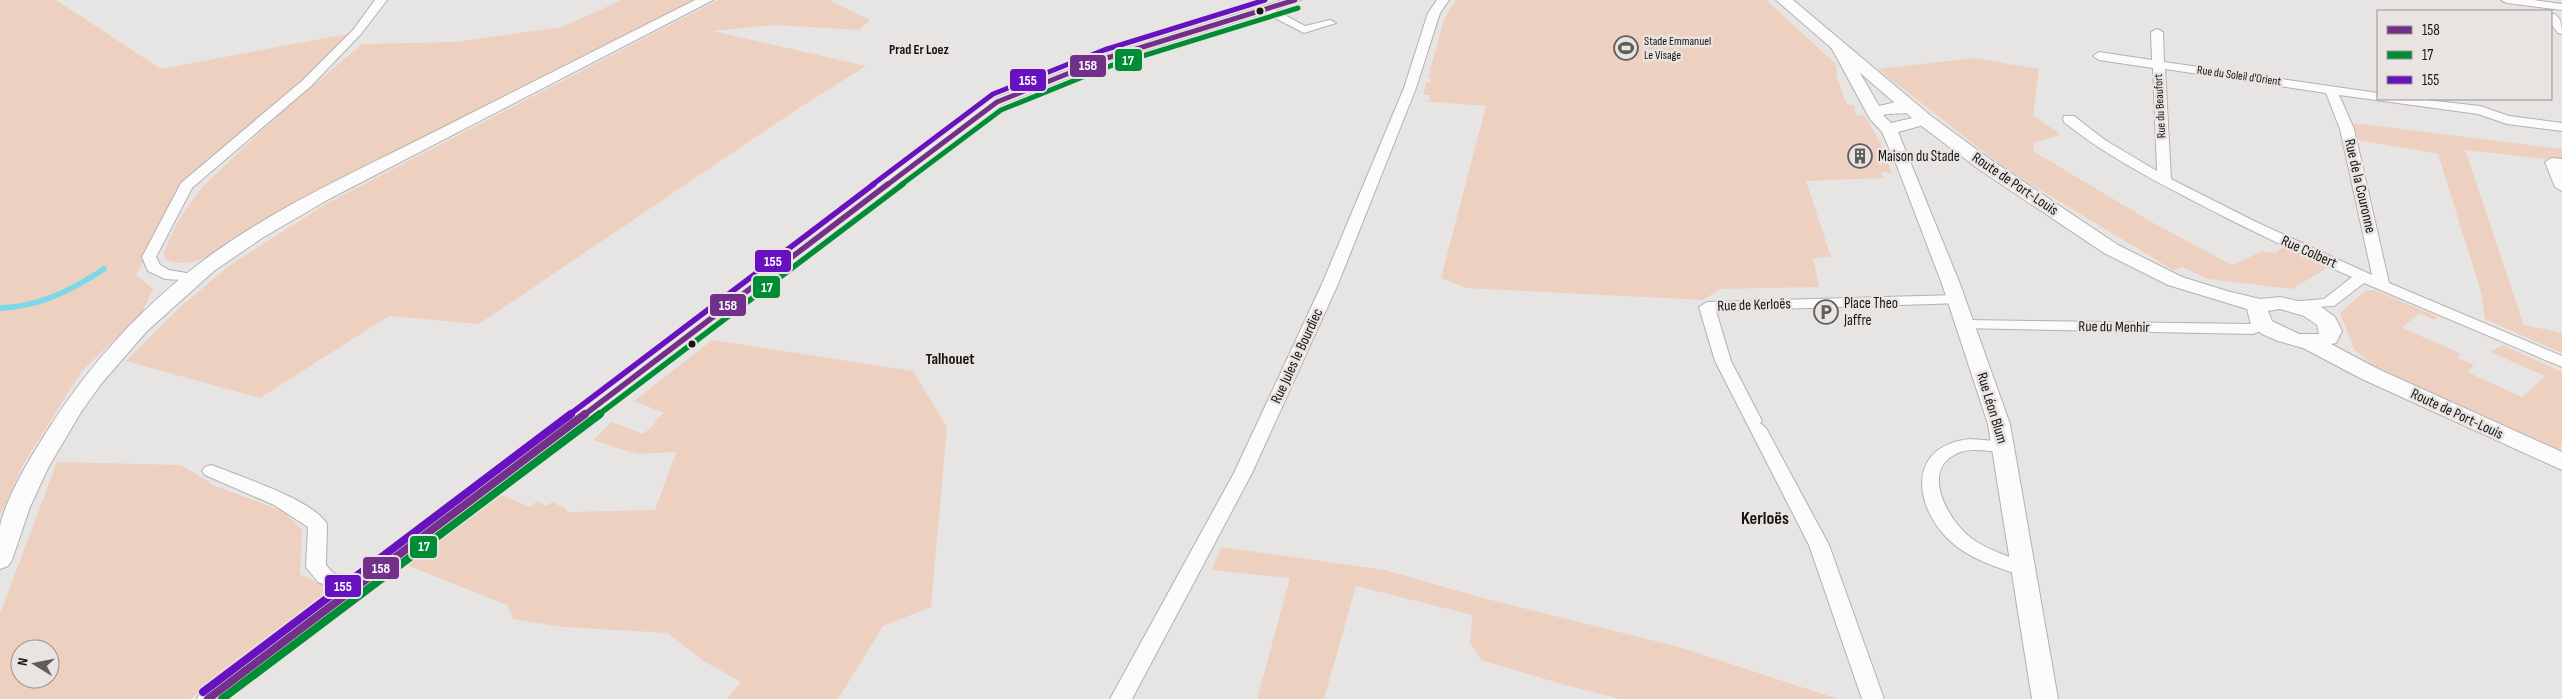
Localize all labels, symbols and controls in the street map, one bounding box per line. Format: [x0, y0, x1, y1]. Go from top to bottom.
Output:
unlabelled marker [1255, 6, 1265, 16]
legend [2377, 10, 2552, 100]
text: 158 [2422, 21, 2440, 40]
place label: Stade Emmanuel Le Visage [1644, 34, 1711, 63]
sports icon: Stade Emmanuel Le Visage [1613, 35, 1639, 61]
district label: Prad Er Loez [889, 41, 950, 58]
text: 17 [2422, 46, 2433, 65]
line badge: 17 [1114, 48, 1143, 72]
text: 17 [1122, 52, 1135, 69]
line badge: 158 [1069, 54, 1107, 78]
text: 158 [1079, 57, 1098, 74]
street label: Rue du Soleil d'Orient [2196, 63, 2282, 89]
line badge: 155 [1009, 68, 1047, 92]
text: 155 [2422, 71, 2439, 90]
text: 155 [1019, 72, 1037, 89]
street label: Rue du Beaufort [2151, 73, 2169, 139]
street label: Rue de la Couronne [2340, 137, 2380, 235]
building icon: Maison du Stade [1847, 143, 1873, 169]
place label: Maison du Stade [1878, 147, 1960, 166]
street label: Route de Port-Louis [1968, 148, 2062, 220]
street label: Rue Colbert [2278, 231, 2340, 273]
line badge: 155 [754, 249, 792, 273]
text: 155 [764, 253, 782, 270]
line badge: 17 [752, 275, 781, 299]
text: 17 [761, 279, 774, 296]
line badge: 158 [709, 293, 747, 317]
street label: Rue de Kerloës [1717, 294, 1791, 316]
place label: Place Theo Jaffre [1843, 294, 1898, 330]
text: 158 [719, 297, 738, 314]
parking icon: Place Theo Jaffre [1813, 299, 1839, 325]
street label: Rue Jules le Bourdiec [1267, 305, 1327, 407]
street label: Rue du Menhir [2078, 317, 2151, 337]
unlabelled marker [687, 339, 697, 349]
district label: Talhouet [926, 350, 974, 369]
street label: Rue Léon Blum [1972, 370, 2012, 446]
street label: Route de Port-Louis [2408, 384, 2506, 444]
district label: Kerloës [1741, 508, 1789, 529]
line badge: 17 [409, 535, 438, 559]
text: 17 [418, 538, 431, 555]
line badge: 158 [362, 556, 400, 580]
text: 158 [372, 560, 391, 577]
line badge: 155 [324, 574, 362, 598]
text: 155 [334, 578, 352, 595]
north arrow [10, 639, 60, 689]
text: N [14, 657, 32, 667]

